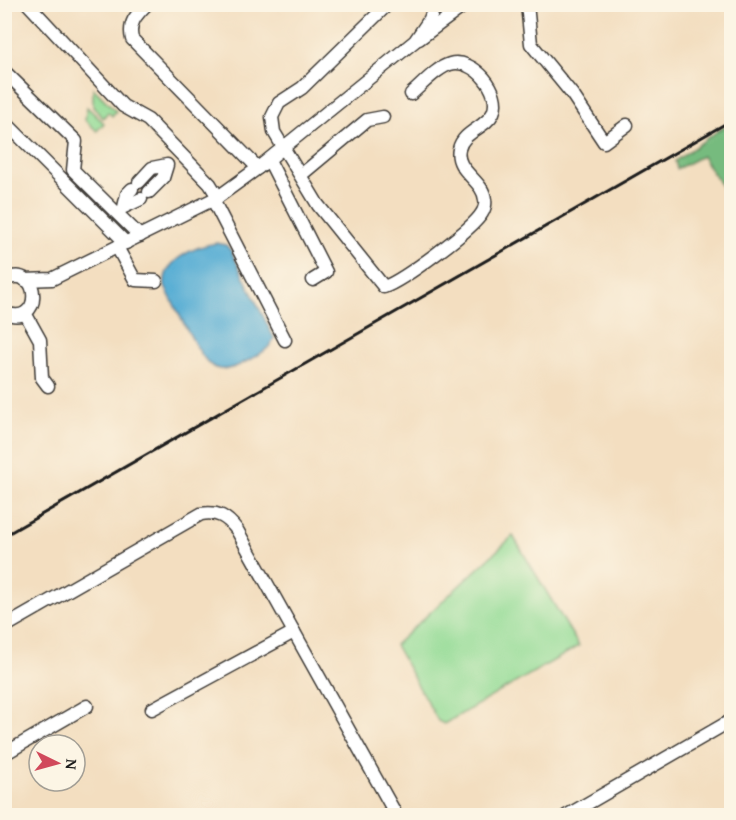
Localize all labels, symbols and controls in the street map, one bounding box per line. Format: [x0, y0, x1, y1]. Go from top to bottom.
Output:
north arrow [27, 733, 87, 793]
text: N [59, 758, 84, 771]

